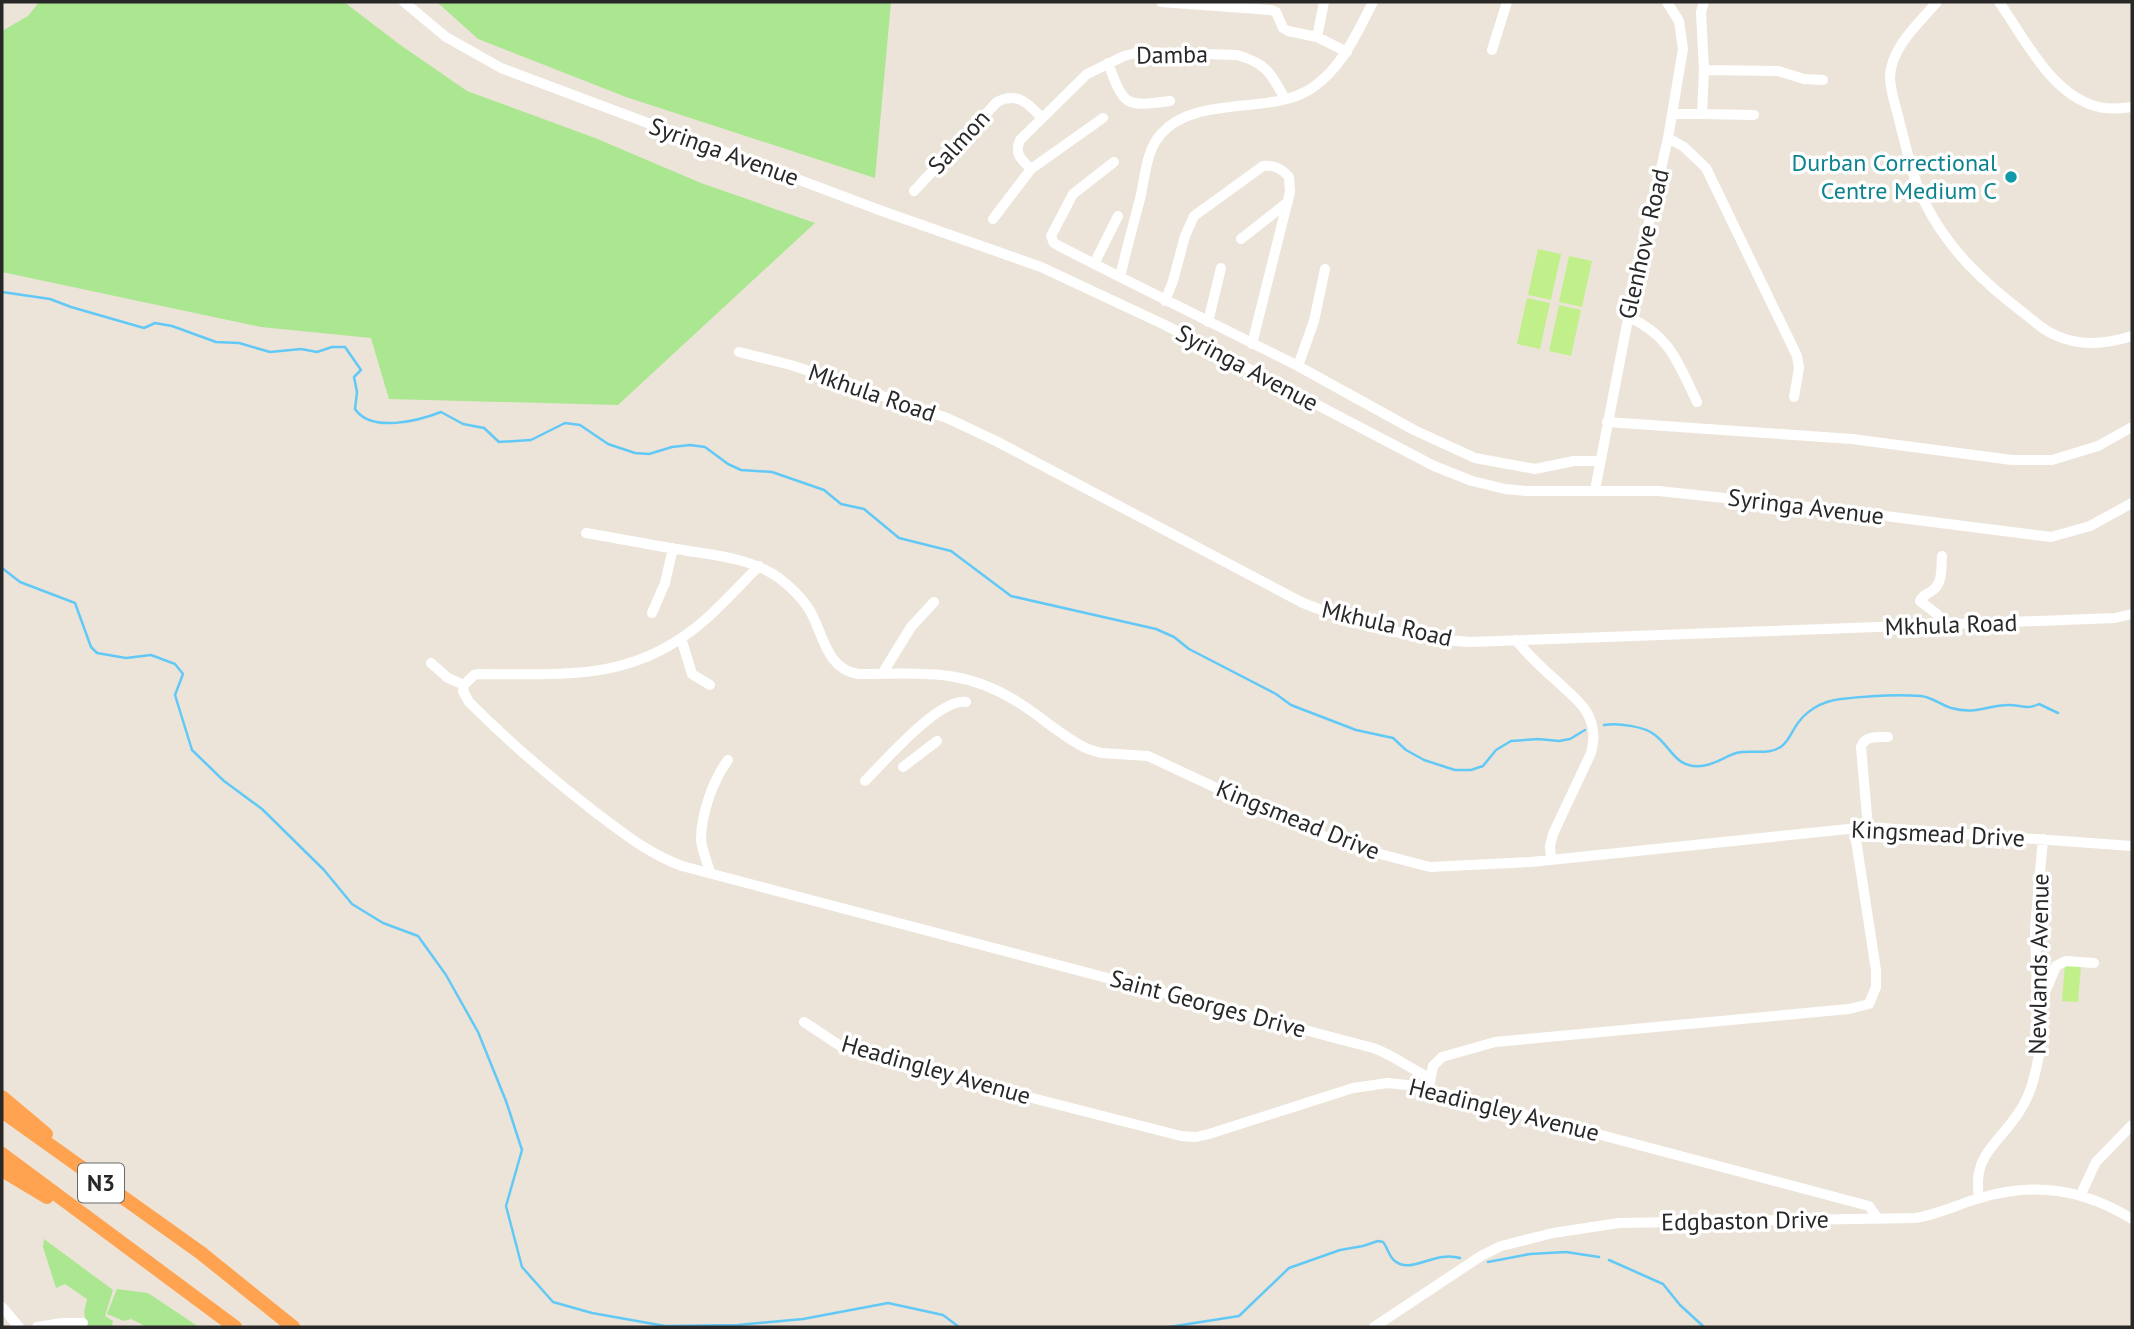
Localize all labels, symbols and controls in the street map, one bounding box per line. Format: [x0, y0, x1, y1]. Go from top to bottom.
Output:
street label: Damba [1136, 38, 1208, 71]
street label: Salmon [921, 103, 996, 180]
street label: Syringa Avenue [645, 110, 803, 193]
place label: Durban Correctional Centre Medium C [1792, 147, 1997, 206]
street label: Glenhove Road [1611, 166, 1676, 322]
marker: Durban Correctional Centre Medium C [2003, 169, 2019, 185]
street label: Syringa Avenue [1171, 317, 1324, 418]
street label: Mkhula Road [804, 356, 940, 429]
street label: Syringa Avenue [1726, 482, 1886, 531]
street label: Mkhula Road [1319, 593, 1455, 654]
street label: Mkhula Road [1884, 607, 2018, 642]
street label: Kingsmead Drive [1212, 773, 1385, 866]
street label: Kingsmead Drive [1850, 813, 2026, 854]
street label: Newlands Avenue [2021, 873, 2056, 1055]
street label: Saint Georges Drive [1107, 962, 1310, 1045]
street label: Headingley Avenue [838, 1028, 1034, 1111]
street label: Headingley Avenue [1406, 1071, 1603, 1148]
road number: N3 [78, 1164, 124, 1202]
street label: Edgbaston Drive [1661, 1204, 1829, 1237]

